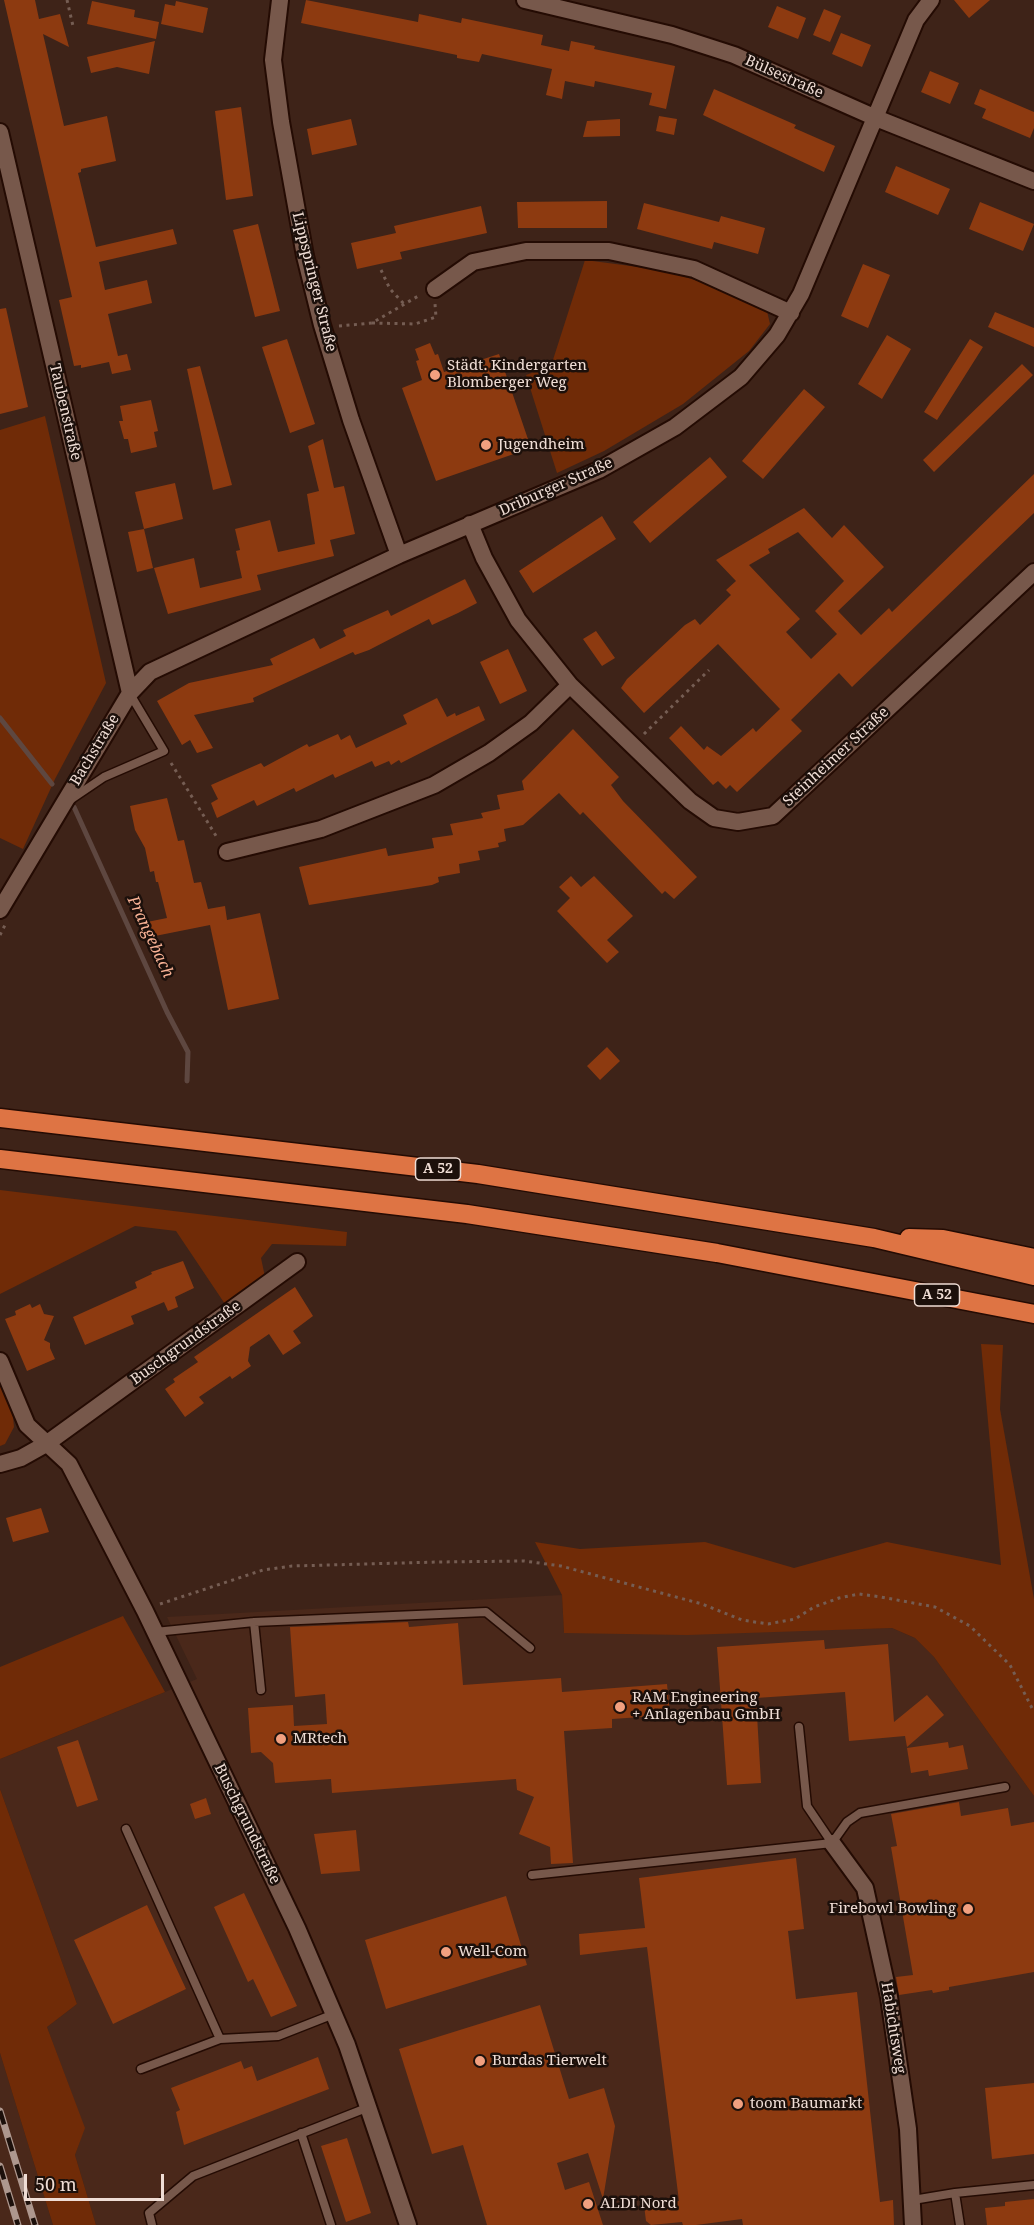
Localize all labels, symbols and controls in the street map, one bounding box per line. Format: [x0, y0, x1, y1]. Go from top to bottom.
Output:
street label: Bülsestraße [742, 52, 826, 102]
street label: Lippspringer Straße [288, 210, 340, 354]
place label: Städt. Kindergarten Blomberger Weg [447, 357, 587, 392]
street label: Taubenstraße [45, 362, 85, 462]
marker: Städt. Kindergarten Blomberger Weg [428, 368, 442, 382]
place label: Jugendheim [498, 436, 584, 454]
marker: Jugendheim [479, 438, 493, 452]
street label: Driburger Straße [497, 454, 615, 520]
street label: Steinheimer Straße [779, 703, 893, 811]
street label: Bachstraße [67, 711, 123, 789]
water label: Prangebach [123, 893, 177, 981]
road number: A 52 [416, 1158, 460, 1180]
road number: A 52 [914, 1284, 960, 1306]
street label: Buschgrundstraße [128, 1297, 244, 1389]
place label: RAM Engineering + Anlagenbau GmbH [632, 1689, 780, 1724]
marker: RAM Engineering + Anlagenbau GmbH [613, 1700, 627, 1714]
place label: MRtech [293, 1730, 347, 1748]
marker: MRtech [274, 1732, 288, 1746]
street label: Buschgrundstraße [210, 1761, 284, 1887]
place label: Firebowl Bowling [829, 1900, 956, 1918]
marker: Firebowl Bowling [961, 1902, 975, 1916]
place label: Well-Com [458, 1943, 527, 1961]
marker: Well-Com [439, 1945, 453, 1959]
street label: Habichtsweg [877, 1981, 909, 2075]
place label: Burdas Tierwelt [492, 2052, 607, 2070]
marker: Burdas Tierwelt [473, 2054, 487, 2068]
place label: toom Baumarkt [750, 2095, 862, 2113]
marker: toom Baumarkt [731, 2097, 745, 2111]
scale bar [27, 2162, 166, 2200]
text: 50 m [35, 2172, 77, 2196]
place label: ALDI Nord [600, 2195, 677, 2213]
marker: ALDI Nord [581, 2197, 595, 2211]

